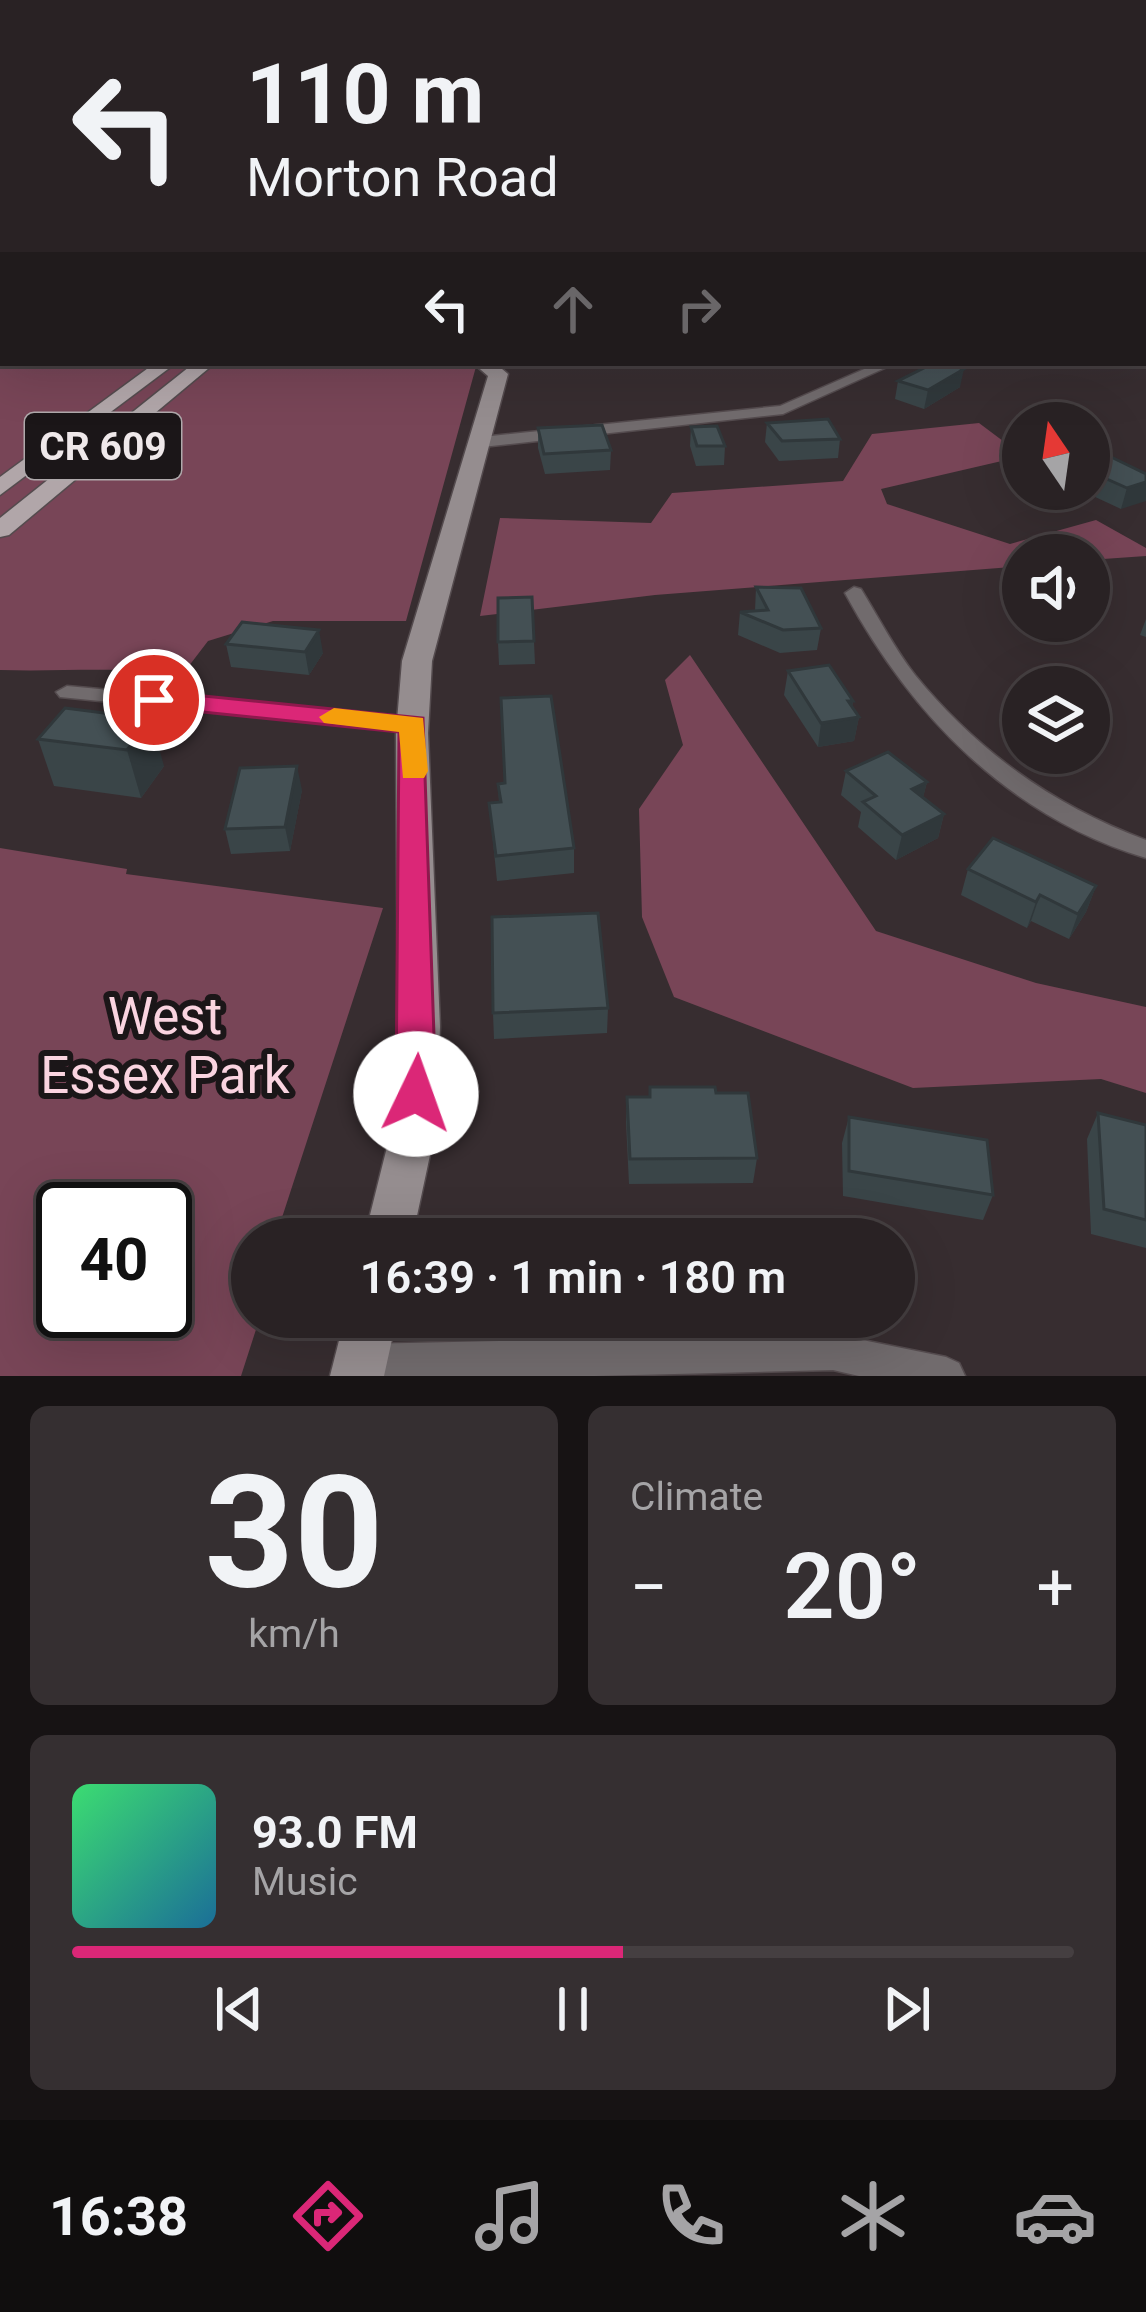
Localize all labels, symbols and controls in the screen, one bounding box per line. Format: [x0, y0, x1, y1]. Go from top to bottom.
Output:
text: 110 m [246, 45, 484, 144]
icon: left [48, 48, 204, 204]
text: Morton Road [246, 146, 559, 209]
icon: left [414, 276, 480, 342]
icon: ahead [540, 276, 606, 342]
icon: right [666, 276, 732, 342]
north arrow [1002, 402, 1110, 510]
map controls [1002, 402, 1110, 774]
road number: CR 609 [25, 413, 181, 479]
button: sound [1002, 534, 1110, 642]
pin [103, 649, 205, 751]
button: layers [1002, 666, 1110, 774]
icon: arrive [121, 667, 187, 733]
park label: West Essex Park [40, 987, 290, 1105]
position arrow [353, 1031, 479, 1157]
speed limit sign: 40 [36, 1182, 192, 1338]
text: 16:39 · 1 min · 180 m [360, 1251, 786, 1304]
text: 30 [204, 1441, 384, 1624]
text: Climate [630, 1474, 763, 1520]
text: 20° [783, 1535, 921, 1640]
text: − [630, 1549, 668, 1626]
text: + [1037, 1549, 1074, 1626]
text: km/h [248, 1611, 340, 1657]
text: 93.0 FM [252, 1806, 418, 1859]
text: Music [252, 1859, 358, 1905]
icon: previous [206, 1976, 272, 2042]
icon: pause [540, 1976, 606, 2042]
icon: next [874, 1976, 940, 2042]
icon: directions [286, 2174, 370, 2258]
icon: music [468, 2174, 552, 2258]
icon: phone [649, 2174, 733, 2258]
icon: climate [831, 2174, 915, 2258]
icon: car [1013, 2174, 1097, 2258]
text: 16:38 [49, 2185, 188, 2248]

